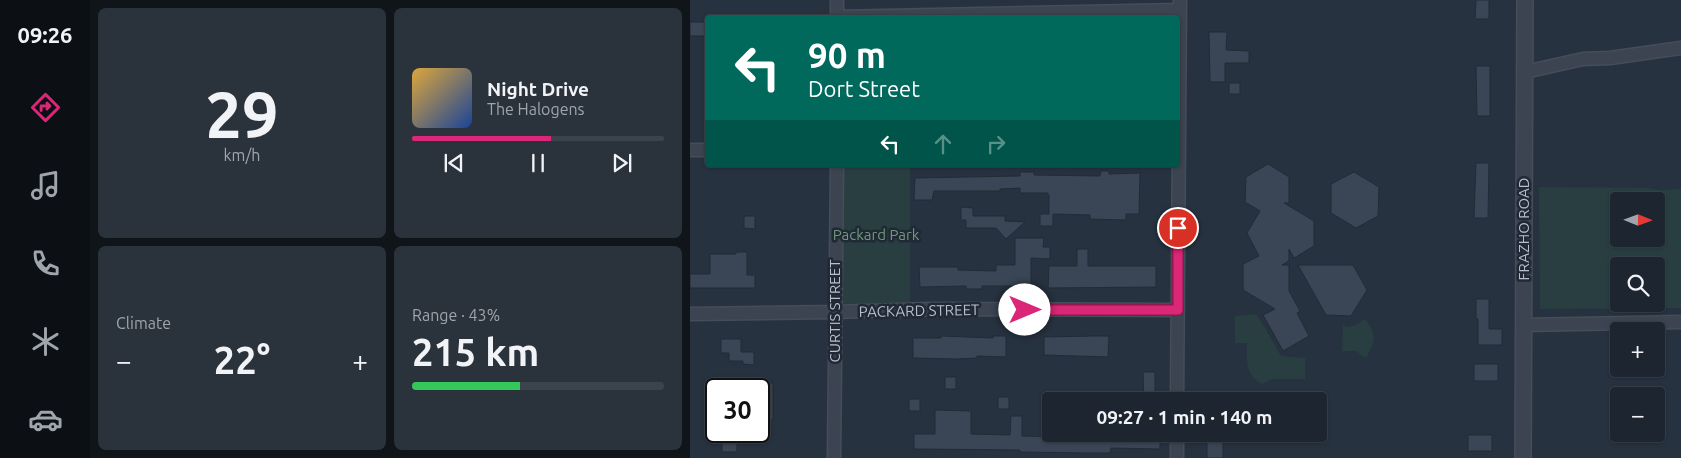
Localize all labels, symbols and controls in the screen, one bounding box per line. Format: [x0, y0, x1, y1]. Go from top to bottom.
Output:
text: 09:26 [17, 22, 73, 47]
icon: left [725, 35, 790, 100]
text: 90 m [808, 35, 886, 75]
text: Dort Street [808, 76, 920, 101]
text: 29 [205, 77, 279, 150]
text: Night Drive [487, 78, 589, 100]
icon: directions [28, 90, 63, 125]
text: The Halogens [487, 100, 585, 118]
icon: left [876, 130, 904, 158]
icon: ahead [929, 130, 957, 158]
icon: right [982, 130, 1010, 158]
text: km/h [224, 146, 260, 164]
icon: previous [440, 149, 468, 177]
icon: pause [524, 149, 552, 177]
icon: next [608, 149, 636, 177]
icon: music [28, 168, 63, 203]
street label: FRAZHO ROAD [1515, 178, 1532, 280]
north arrow [1610, 192, 1665, 248]
map controls [1610, 192, 1665, 442]
pin [1157, 207, 1199, 249]
icon: arrive [1164, 214, 1192, 242]
park label: Packard Park [833, 226, 920, 243]
icon: phone [28, 246, 63, 281]
button: search [1610, 257, 1665, 312]
street label: CURTIS STREET [826, 259, 843, 362]
position arrow [998, 283, 1050, 335]
street label: PACKARD STREET [859, 301, 980, 320]
text: Range · 43% [412, 306, 500, 324]
text: Climate [116, 314, 171, 332]
button: + [1610, 322, 1665, 377]
icon: climate [28, 324, 63, 359]
text: 215 km [412, 331, 539, 373]
text: 22° [214, 339, 270, 381]
text: − [116, 345, 132, 376]
text: + [352, 345, 368, 376]
speed limit sign: 30 [705, 378, 770, 443]
button: − [1610, 387, 1665, 442]
icon: car [28, 402, 63, 437]
text: 09:27 · 1 min · 140 m [1097, 406, 1272, 428]

